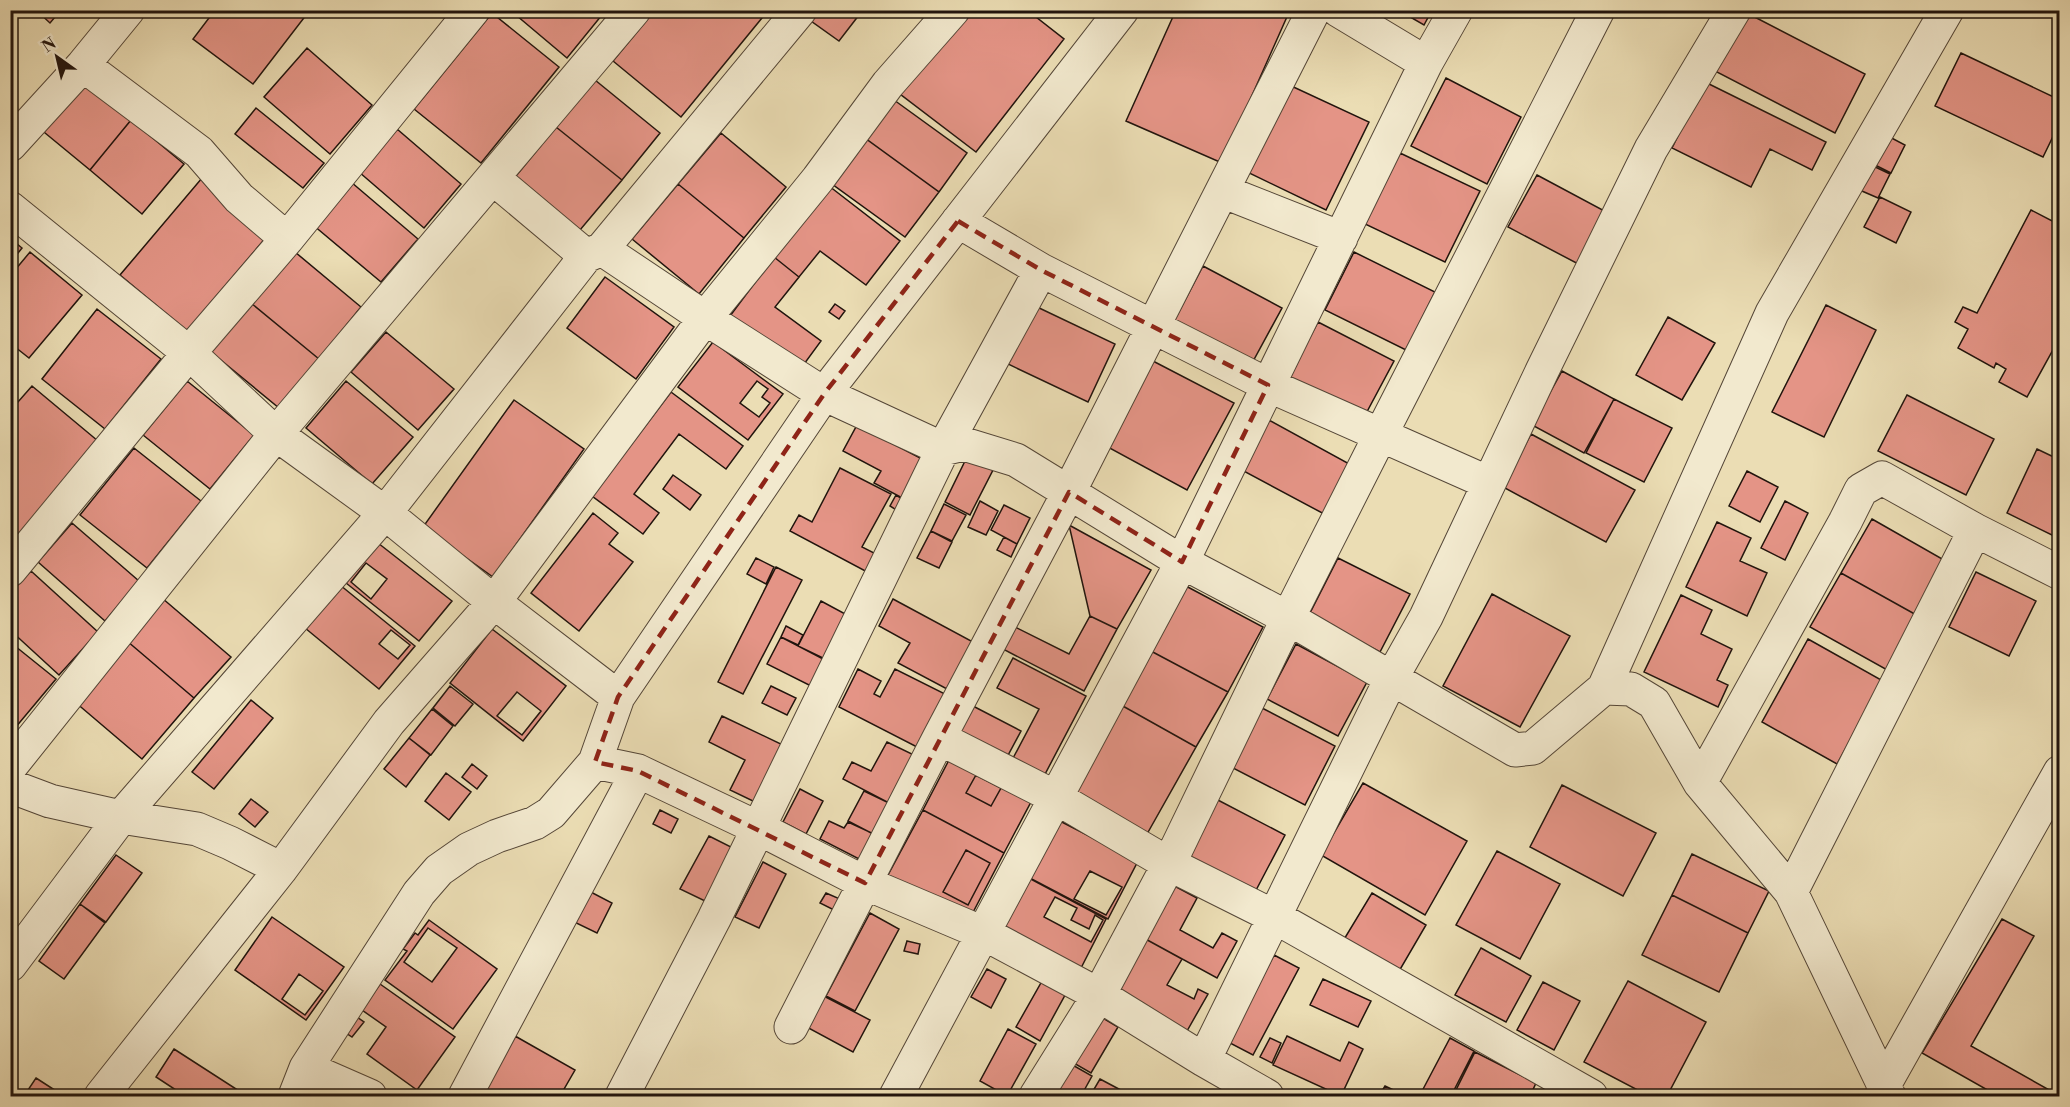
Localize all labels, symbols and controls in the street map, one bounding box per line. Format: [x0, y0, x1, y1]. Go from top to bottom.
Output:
north arrow [27, 27, 87, 87]
text: N [38, 33, 60, 57]

